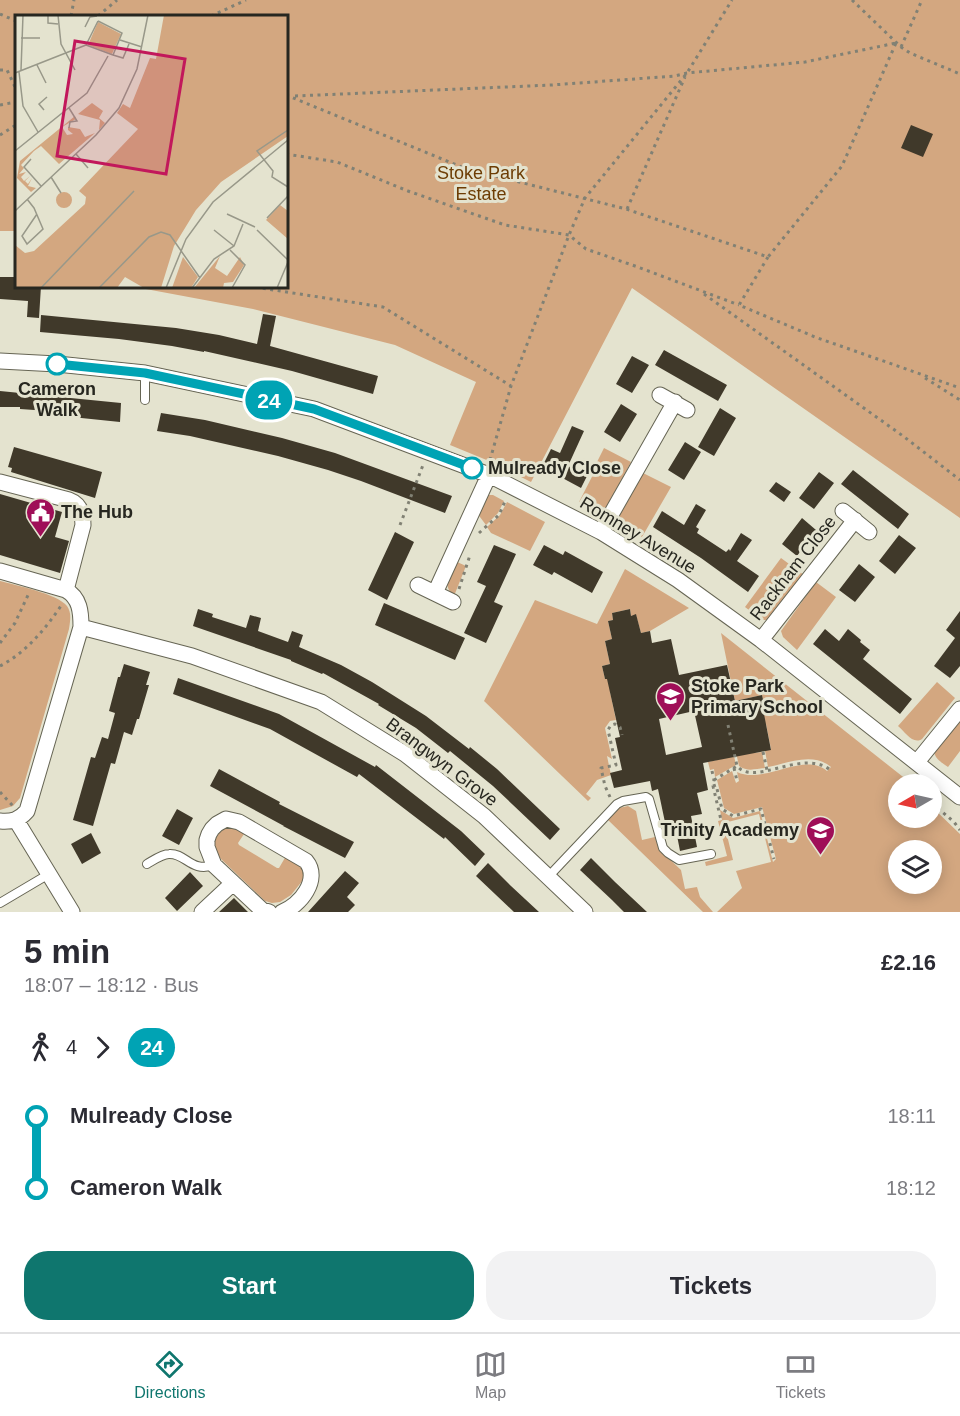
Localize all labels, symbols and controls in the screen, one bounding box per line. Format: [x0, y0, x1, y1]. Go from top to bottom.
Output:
inset map [15, 15, 288, 288]
park label: Stoke Park Estate [437, 163, 526, 204]
marker: Cameron Walk [46, 353, 68, 375]
place label: Cameron Walk [18, 379, 96, 420]
line badge: 24 [242, 380, 296, 420]
text: 24 [257, 389, 281, 412]
marker: Mulready Close [461, 457, 483, 479]
place label: Mulready Close [488, 458, 621, 478]
street label: Romney Avenue [576, 492, 700, 578]
public building icon: The Hub [24, 496, 56, 538]
place label: The Hub [61, 502, 133, 522]
street label: Rackham Close [746, 512, 840, 624]
place label: Stoke Park Primary School [691, 676, 823, 717]
school or university icon: Stoke Park Primary School [654, 680, 686, 722]
street label: Brangwyn Grove [382, 714, 502, 810]
north arrow [888, 774, 942, 828]
map controls [888, 774, 942, 894]
school or university icon: Trinity Academy [804, 814, 836, 856]
place label: Trinity Academy [661, 820, 799, 840]
button: layers [888, 840, 942, 894]
text: 5 min [24, 933, 110, 970]
text: £2.16 [881, 950, 936, 975]
text: 18:07 – 18:12 · Bus [24, 974, 199, 996]
icon: walk [24, 1031, 57, 1064]
icon: forward [86, 1031, 119, 1064]
text: 4 [66, 1036, 77, 1058]
text: 24 [140, 1036, 163, 1059]
text: Mulready Close [70, 1103, 233, 1128]
text: 18:11 [887, 1105, 936, 1127]
text: Cameron Walk [70, 1175, 222, 1200]
text: 18:12 [886, 1177, 936, 1199]
button: Start [24, 1251, 474, 1320]
button: Tickets [486, 1251, 936, 1320]
tab: Directions [134, 1348, 205, 1402]
tab: Map [474, 1348, 507, 1402]
tab: Tickets [776, 1348, 826, 1402]

